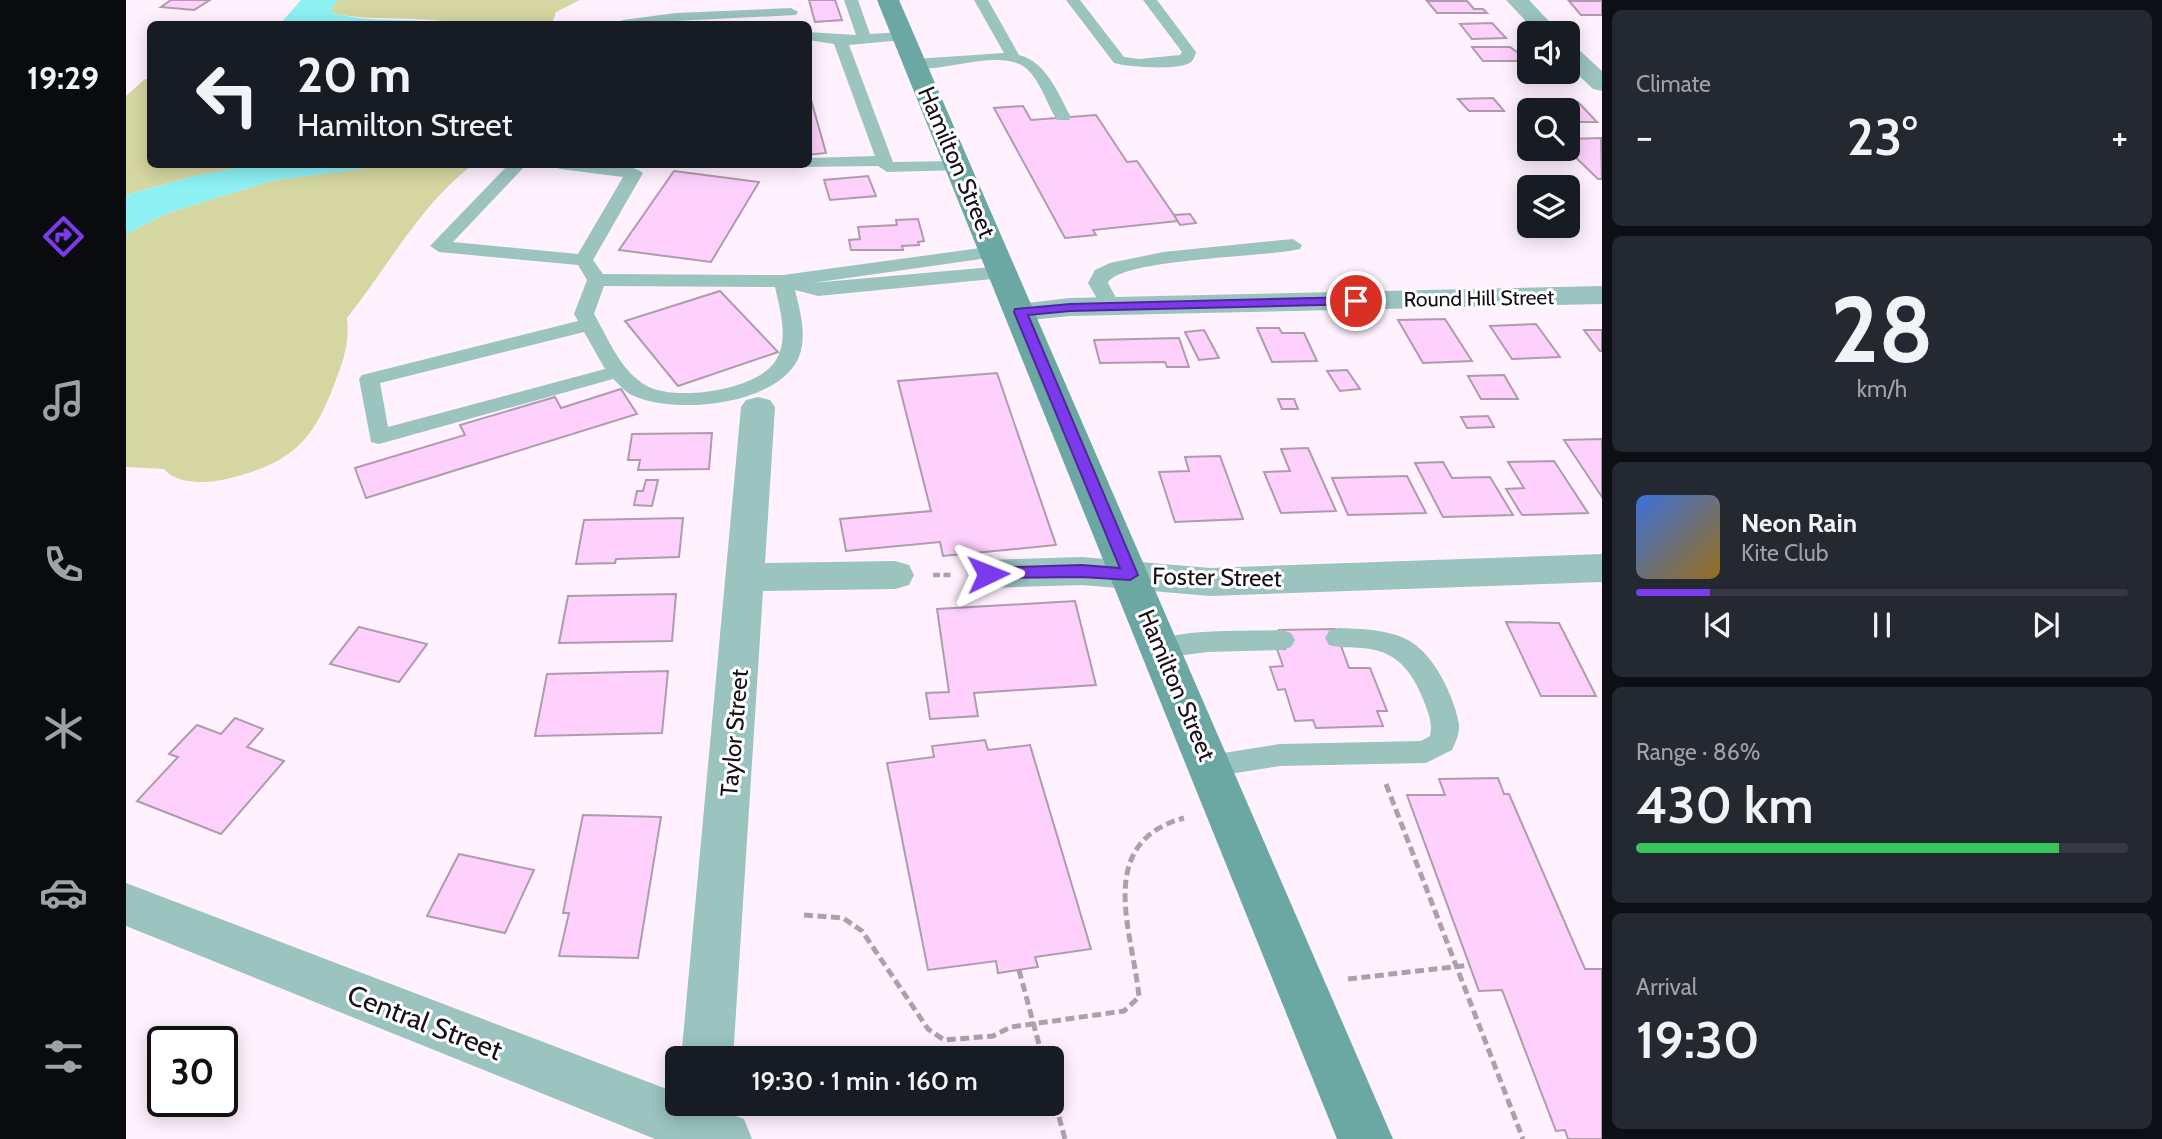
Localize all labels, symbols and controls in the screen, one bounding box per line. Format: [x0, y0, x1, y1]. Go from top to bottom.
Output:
map controls [1517, 21, 1580, 238]
button: sound [1517, 21, 1580, 84]
text: 20 m [297, 45, 411, 104]
icon: left [182, 49, 273, 140]
text: 19:29 [27, 58, 99, 97]
text: Climate [1636, 70, 1711, 98]
street label: Hamilton Street [912, 82, 1002, 242]
button: search [1517, 98, 1580, 161]
text: Hamilton Street [297, 105, 512, 144]
text: 23° [1847, 105, 1917, 168]
text: − [1636, 113, 1653, 160]
text: + [2111, 113, 2128, 160]
button: layers [1517, 175, 1580, 238]
icon: directions [39, 212, 88, 261]
pin [1326, 271, 1386, 331]
text: 28 [1830, 274, 1934, 385]
icon: arrive [1337, 282, 1375, 320]
street label: Round Hill Street [1403, 284, 1555, 312]
text: km/h [1857, 375, 1907, 403]
icon: music [39, 376, 88, 425]
text: Neon Rain [1741, 507, 1857, 539]
position arrow [951, 537, 1025, 611]
text: Kite Club [1741, 539, 1828, 567]
icon: phone [39, 540, 88, 589]
street label: Foster Street [1152, 561, 1282, 593]
street label: Hamilton Street [1132, 605, 1222, 765]
icon: previous [1699, 606, 1737, 644]
icon: pause [1863, 606, 1901, 644]
icon: next [2027, 606, 2065, 644]
street label: Taylor Street [714, 668, 754, 798]
icon: climate [39, 704, 88, 753]
text: Range · 86% [1636, 738, 1760, 766]
text: 430 km [1636, 773, 1814, 836]
icon: car [39, 868, 88, 917]
text: Arrival [1636, 973, 1697, 1001]
street label: Central Street [343, 977, 507, 1067]
text: 19:30 [1636, 1008, 1760, 1071]
speed limit sign: 30 [147, 1026, 238, 1117]
icon: filters [39, 1032, 88, 1081]
text: 19:30 · 1 min · 160 m [751, 1065, 978, 1097]

